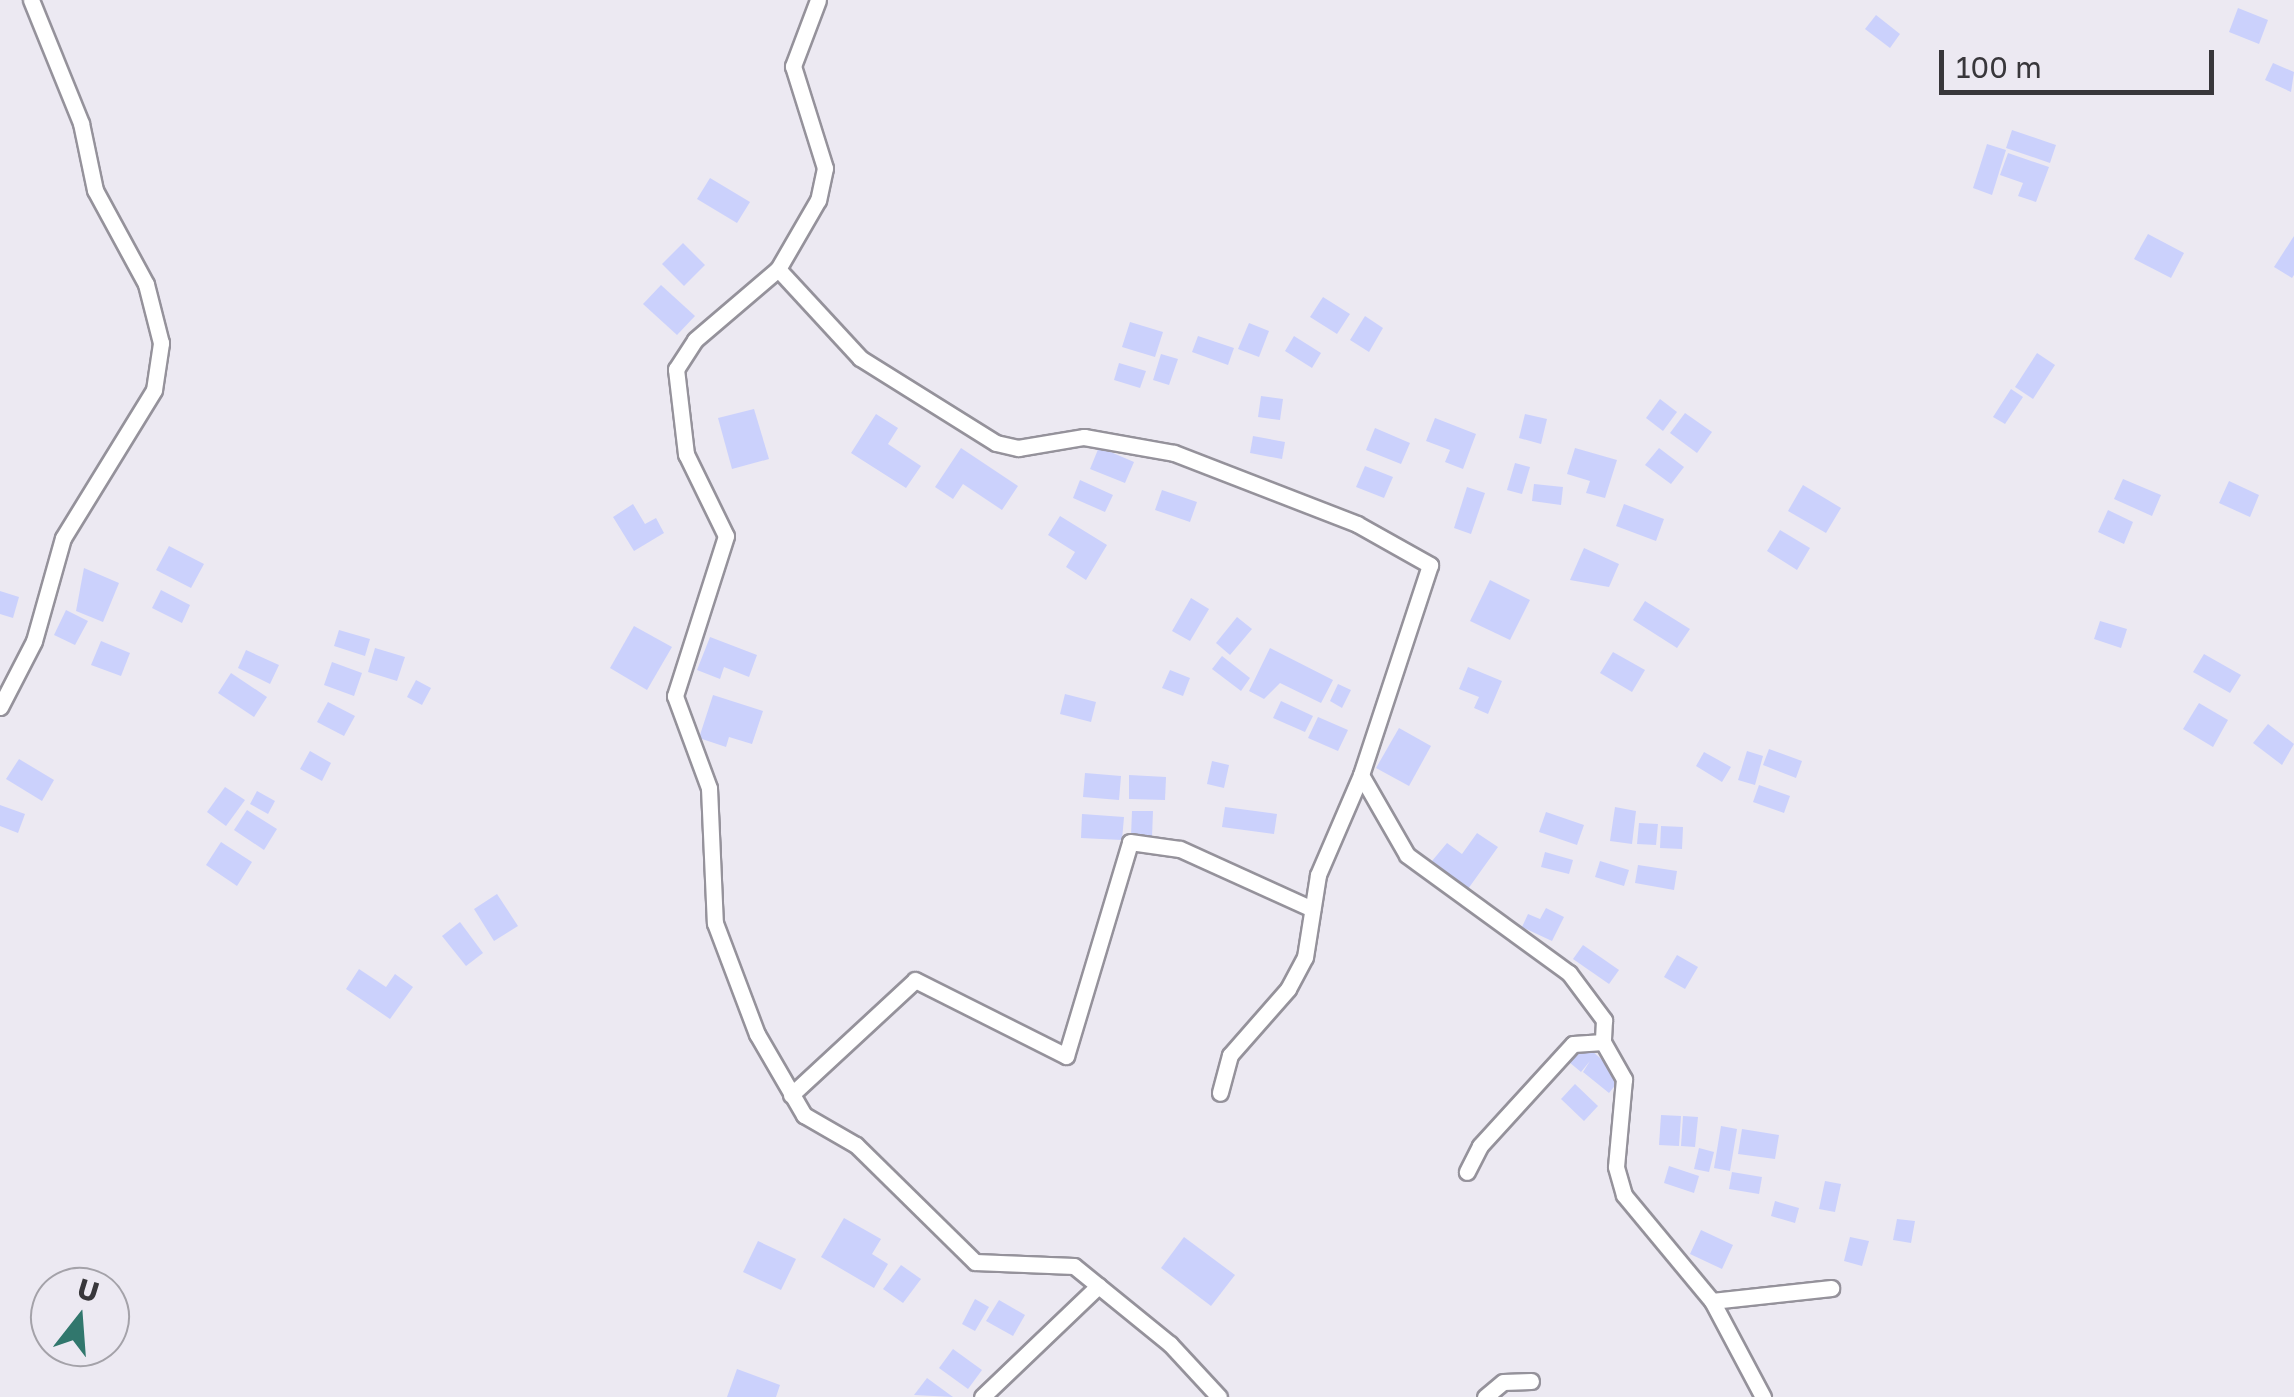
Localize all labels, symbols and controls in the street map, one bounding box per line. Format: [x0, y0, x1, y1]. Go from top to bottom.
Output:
scale bar [1944, 30, 2219, 92]
text: 100 m [1956, 49, 2042, 85]
north arrow [30, 1267, 130, 1367]
text: U [74, 1271, 103, 1309]

